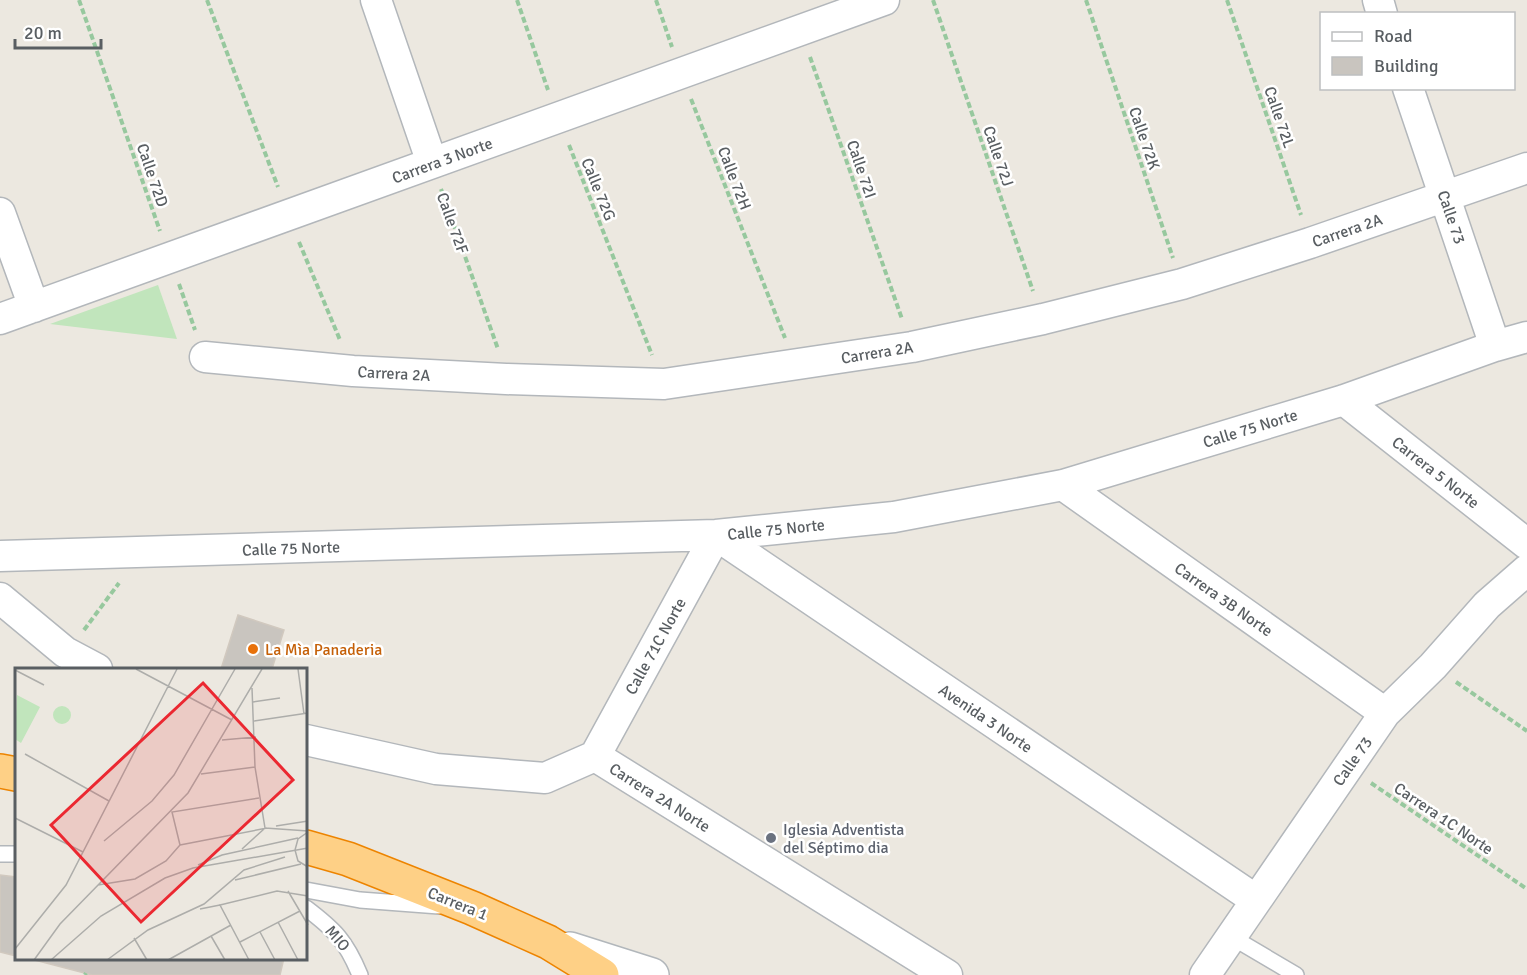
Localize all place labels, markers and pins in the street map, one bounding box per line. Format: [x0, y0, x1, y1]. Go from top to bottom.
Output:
place label: La Mìa Panaderia [265, 640, 382, 660]
marker: La Mìa Panaderia [246, 642, 260, 656]
place label: Iglesia Adventista del Séptimo dia [783, 820, 904, 858]
marker: Iglesia Adventista del Séptimo dia [764, 831, 778, 845]

